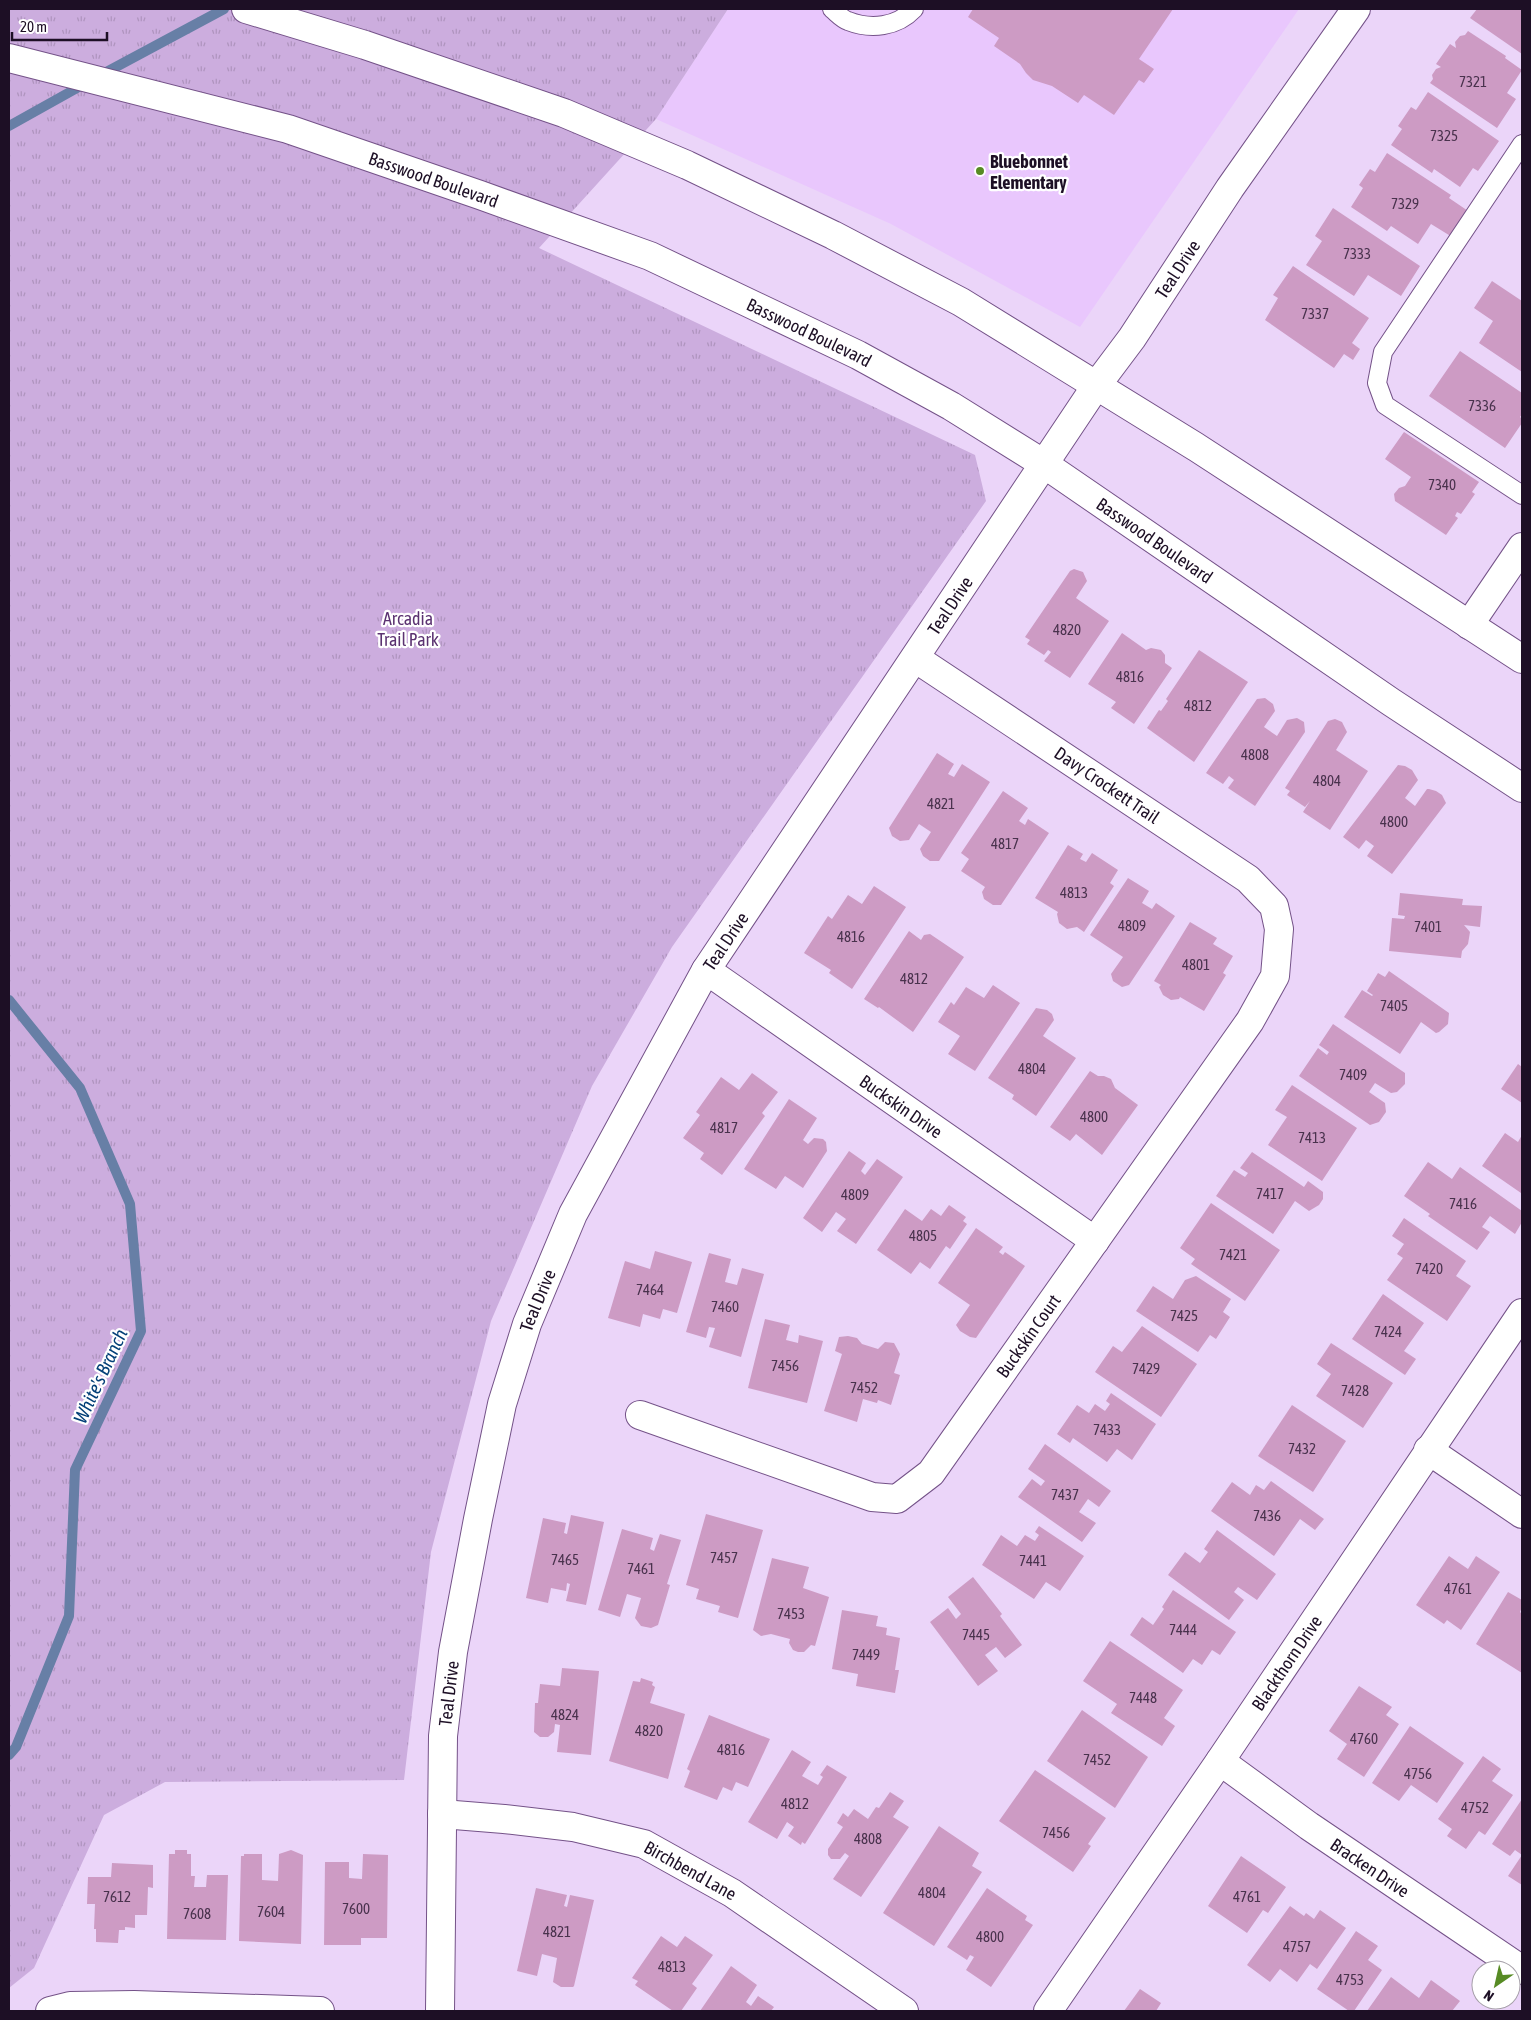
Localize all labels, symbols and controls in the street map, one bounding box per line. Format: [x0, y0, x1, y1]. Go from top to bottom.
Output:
scale bar [12, 10, 108, 42]
text: 20 m [20, 18, 47, 35]
house number: 7321 [1459, 73, 1487, 90]
house number: 7325 [1430, 127, 1458, 144]
street label: Basswood Boulevard [366, 147, 501, 211]
place label: Bluebonnet Elementary [990, 151, 1069, 193]
marker: Bluebonnet Elementary [974, 165, 986, 177]
house number: 7329 [1391, 195, 1419, 212]
street label: Teal Drive [1150, 236, 1204, 302]
house number: 7333 [1343, 245, 1371, 262]
street label: Basswood Boulevard [743, 293, 875, 371]
house number: 7337 [1301, 305, 1329, 322]
house number: 7336 [1468, 397, 1496, 414]
house number: 7340 [1428, 476, 1456, 493]
street label: Basswood Boulevard [1093, 493, 1217, 587]
street label: Teal Drive [923, 572, 977, 638]
park label: Arcadia Trail Park [377, 608, 439, 650]
house number: 4820 [1053, 621, 1081, 638]
house number: 4816 [1116, 668, 1144, 685]
house number: 4812 [1184, 697, 1212, 714]
street label: Davy Crockett Trail [1051, 742, 1164, 828]
house number: 4808 [1241, 746, 1269, 763]
house number: 4804 [1313, 772, 1341, 789]
house number: 4821 [927, 795, 955, 812]
house number: 4800 [1380, 813, 1408, 830]
house number: 4817 [991, 835, 1019, 852]
house number: 4813 [1060, 884, 1088, 901]
street label: Teal Drive [698, 908, 752, 974]
house number: 4809 [1118, 917, 1146, 934]
house number: 7401 [1414, 918, 1442, 935]
house number: 4816 [837, 928, 865, 945]
house number: 4801 [1182, 956, 1210, 973]
house number: 4812 [900, 970, 928, 987]
house number: 7405 [1380, 997, 1408, 1014]
house number: 4804 [1018, 1060, 1046, 1077]
house number: 7409 [1339, 1066, 1367, 1083]
street label: Buckskin Drive [856, 1070, 947, 1142]
house number: 4800 [1080, 1108, 1108, 1125]
house number: 4817 [710, 1119, 738, 1136]
house number: 7413 [1298, 1129, 1326, 1146]
house number: 7417 [1256, 1185, 1284, 1202]
house number: 4809 [841, 1186, 869, 1203]
house number: 7416 [1449, 1195, 1477, 1212]
house number: 4805 [909, 1227, 937, 1244]
house number: 7421 [1219, 1246, 1247, 1263]
house number: 7420 [1415, 1260, 1443, 1277]
street label: Teal Drive [515, 1266, 559, 1334]
house number: 7464 [636, 1281, 664, 1298]
street label: Buckskin Court [991, 1290, 1064, 1381]
house number: 7460 [711, 1298, 739, 1315]
house number: 7425 [1170, 1307, 1198, 1324]
house number: 7424 [1374, 1323, 1402, 1340]
water label: White's Branch [69, 1325, 131, 1427]
house number: 7456 [771, 1357, 799, 1374]
house number: 7429 [1132, 1360, 1160, 1377]
house number: 7452 [850, 1379, 878, 1396]
house number: 7428 [1341, 1382, 1369, 1399]
house number: 7433 [1093, 1421, 1121, 1438]
house number: 7432 [1288, 1440, 1316, 1457]
house number: 7437 [1051, 1486, 1079, 1503]
house number: 7436 [1253, 1507, 1281, 1524]
house number: 7457 [710, 1549, 738, 1566]
house number: 7465 [551, 1551, 579, 1568]
house number: 7441 [1019, 1552, 1047, 1569]
house number: 7461 [627, 1560, 655, 1577]
house number: 4761 [1444, 1580, 1472, 1597]
house number: 7453 [777, 1605, 805, 1622]
street label: Blackthorn Drive [1247, 1611, 1326, 1714]
house number: 7444 [1169, 1621, 1197, 1638]
house number: 7445 [962, 1626, 990, 1643]
house number: 7449 [852, 1646, 880, 1663]
street label: Teal Drive [434, 1659, 462, 1727]
house number: 7448 [1129, 1689, 1157, 1706]
house number: 4824 [551, 1706, 579, 1723]
house number: 4820 [635, 1722, 663, 1739]
house number: 4760 [1350, 1730, 1378, 1747]
house number: 4816 [717, 1741, 745, 1758]
house number: 7452 [1083, 1751, 1111, 1768]
house number: 4756 [1404, 1765, 1432, 1782]
house number: 4812 [781, 1795, 809, 1812]
house number: 4752 [1461, 1799, 1489, 1816]
house number: 7456 [1042, 1824, 1070, 1841]
house number: 4808 [854, 1830, 882, 1847]
street label: Bracken Drive [1327, 1833, 1413, 1901]
street label: Birchbend Lane [641, 1836, 740, 1904]
house number: 4804 [918, 1884, 946, 1901]
house number: 7612 [103, 1888, 131, 1905]
house number: 4761 [1233, 1888, 1261, 1905]
house number: 7600 [342, 1900, 370, 1917]
house number: 7604 [257, 1903, 285, 1920]
house number: 7608 [183, 1905, 211, 1922]
house number: 4821 [543, 1923, 571, 1940]
house number: 4800 [976, 1928, 1004, 1945]
house number: 4757 [1283, 1938, 1311, 1955]
house number: 4813 [658, 1958, 686, 1975]
north arrow [1471, 1960, 1521, 2010]
house number: 4753 [1336, 1971, 1364, 1988]
text: N [1481, 1987, 1497, 2005]

